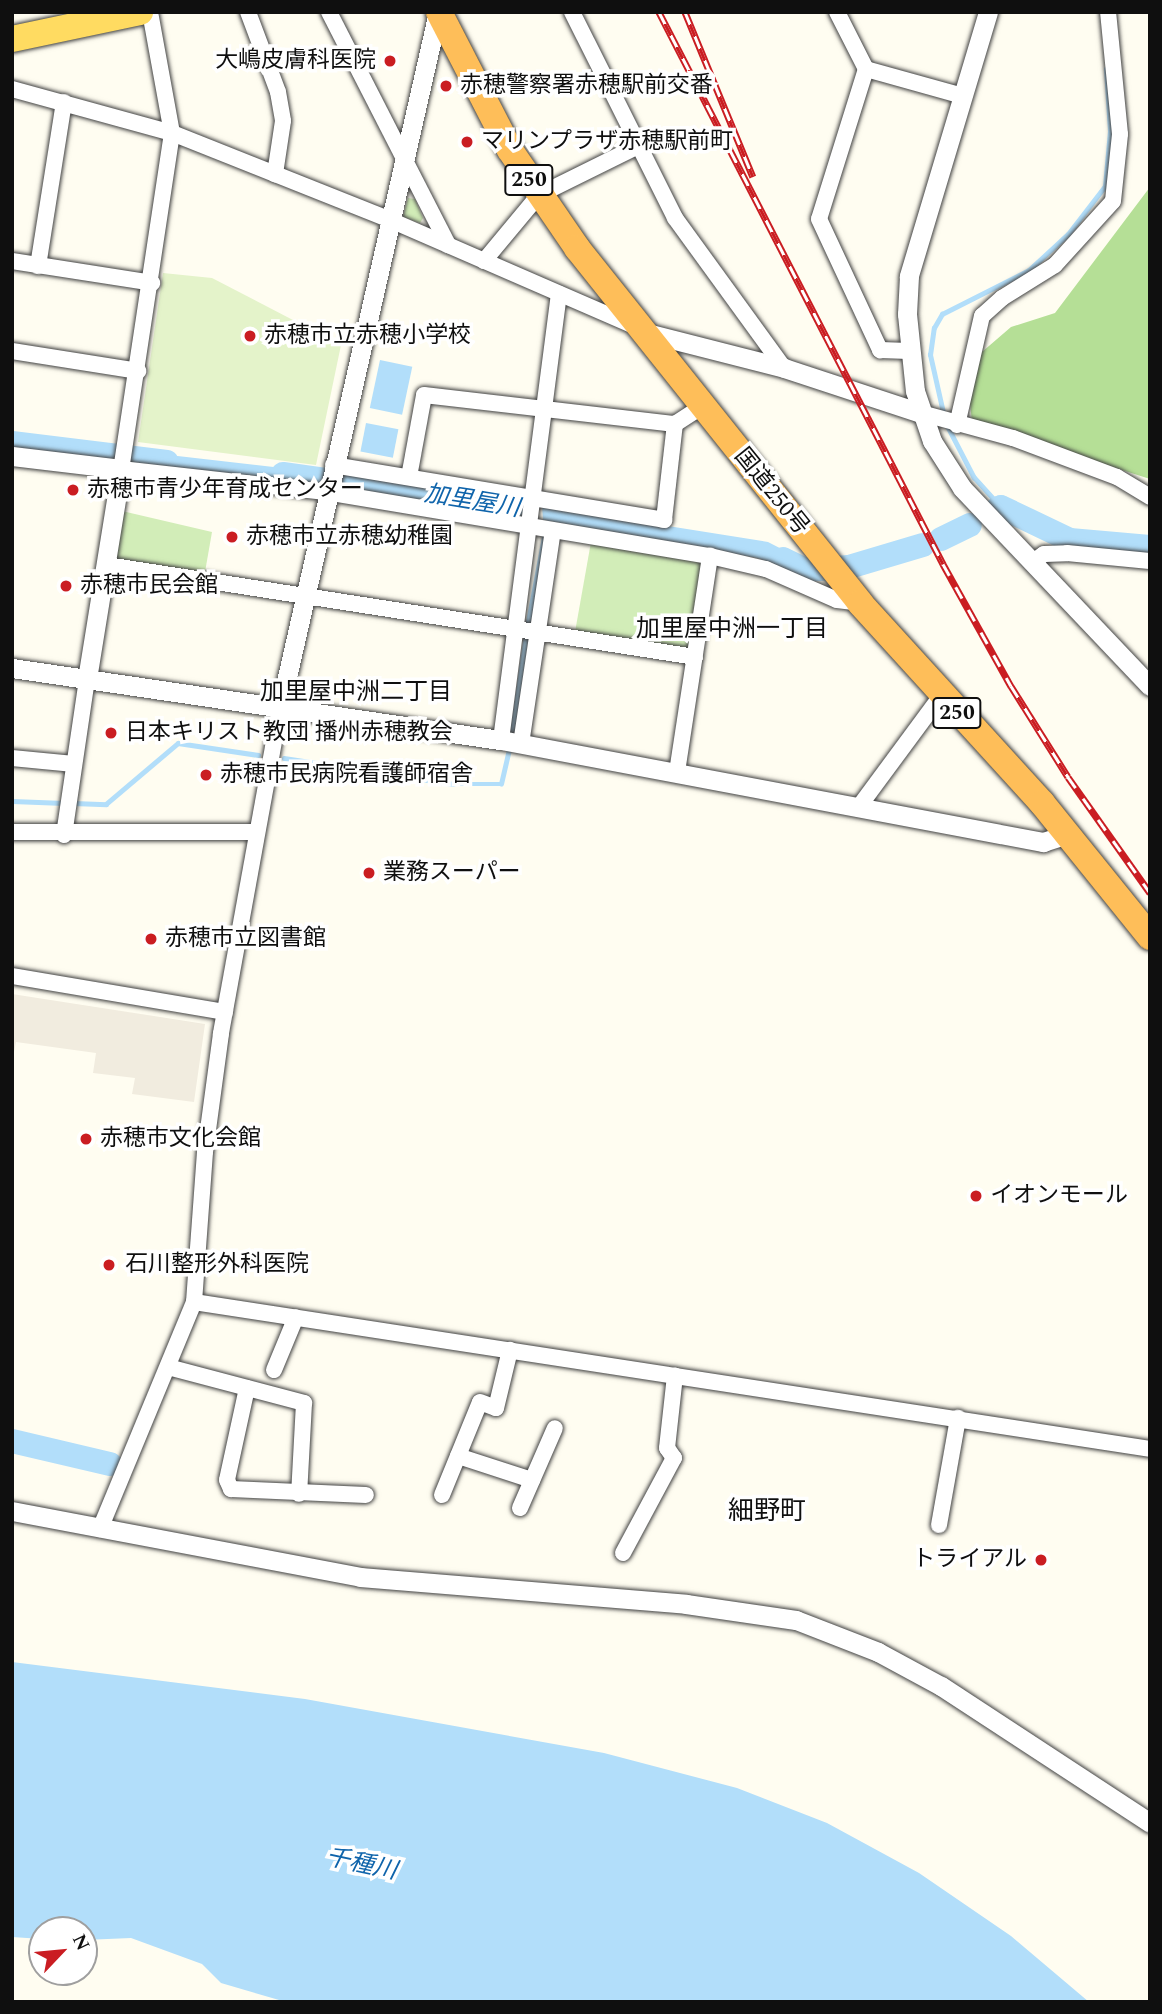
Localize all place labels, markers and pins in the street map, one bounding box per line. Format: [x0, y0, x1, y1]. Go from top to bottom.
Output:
place label: 大嶋皮膚科医院 [215, 47, 376, 75]
marker: 大嶋皮膚科医院 [382, 53, 398, 69]
place label: 赤穂警察署赤穂駅前交番 [460, 72, 713, 100]
marker: 赤穂警察署赤穂駅前交番 [438, 78, 454, 94]
place label: マリンプラザ赤穂駅前町 [481, 128, 734, 156]
marker: マリンプラザ赤穂駅前町 [459, 134, 475, 150]
place label: 赤穂市立赤穂小学校 [264, 322, 471, 350]
marker: 赤穂市立赤穂小学校 [242, 328, 258, 344]
place label: 赤穂市青少年育成センター [87, 476, 363, 504]
marker: 赤穂市青少年育成センター [65, 482, 81, 498]
place label: 赤穂市立赤穂幼稚園 [246, 523, 453, 551]
marker: 赤穂市立赤穂幼稚園 [224, 529, 240, 545]
place label: 赤穂市民会館 [80, 572, 218, 600]
marker: 赤穂市民会館 [58, 578, 74, 594]
place label: 日本キリスト教団 播州赤穂教会 [125, 719, 453, 747]
marker: 日本キリスト教団 播州赤穂教会 [103, 725, 119, 741]
place label: 赤穂市民病院看護師宿舎 [220, 761, 473, 789]
marker: 赤穂市民病院看護師宿舎 [198, 767, 214, 783]
place label: 業務スーパー [383, 859, 521, 887]
marker: 業務スーパー [361, 865, 377, 881]
place label: 赤穂市立図書館 [165, 925, 326, 953]
marker: 赤穂市立図書館 [143, 931, 159, 947]
place label: 赤穂市文化会館 [100, 1125, 261, 1153]
marker: 赤穂市文化会館 [78, 1131, 94, 1147]
place label: イオンモール [990, 1182, 1128, 1210]
marker: イオンモール [968, 1188, 984, 1204]
place label: 石川整形外科医院 [125, 1251, 309, 1279]
marker: 石川整形外科医院 [99, 1255, 119, 1275]
place label: トライアル [912, 1546, 1027, 1574]
marker: トライアル [1033, 1552, 1049, 1568]

